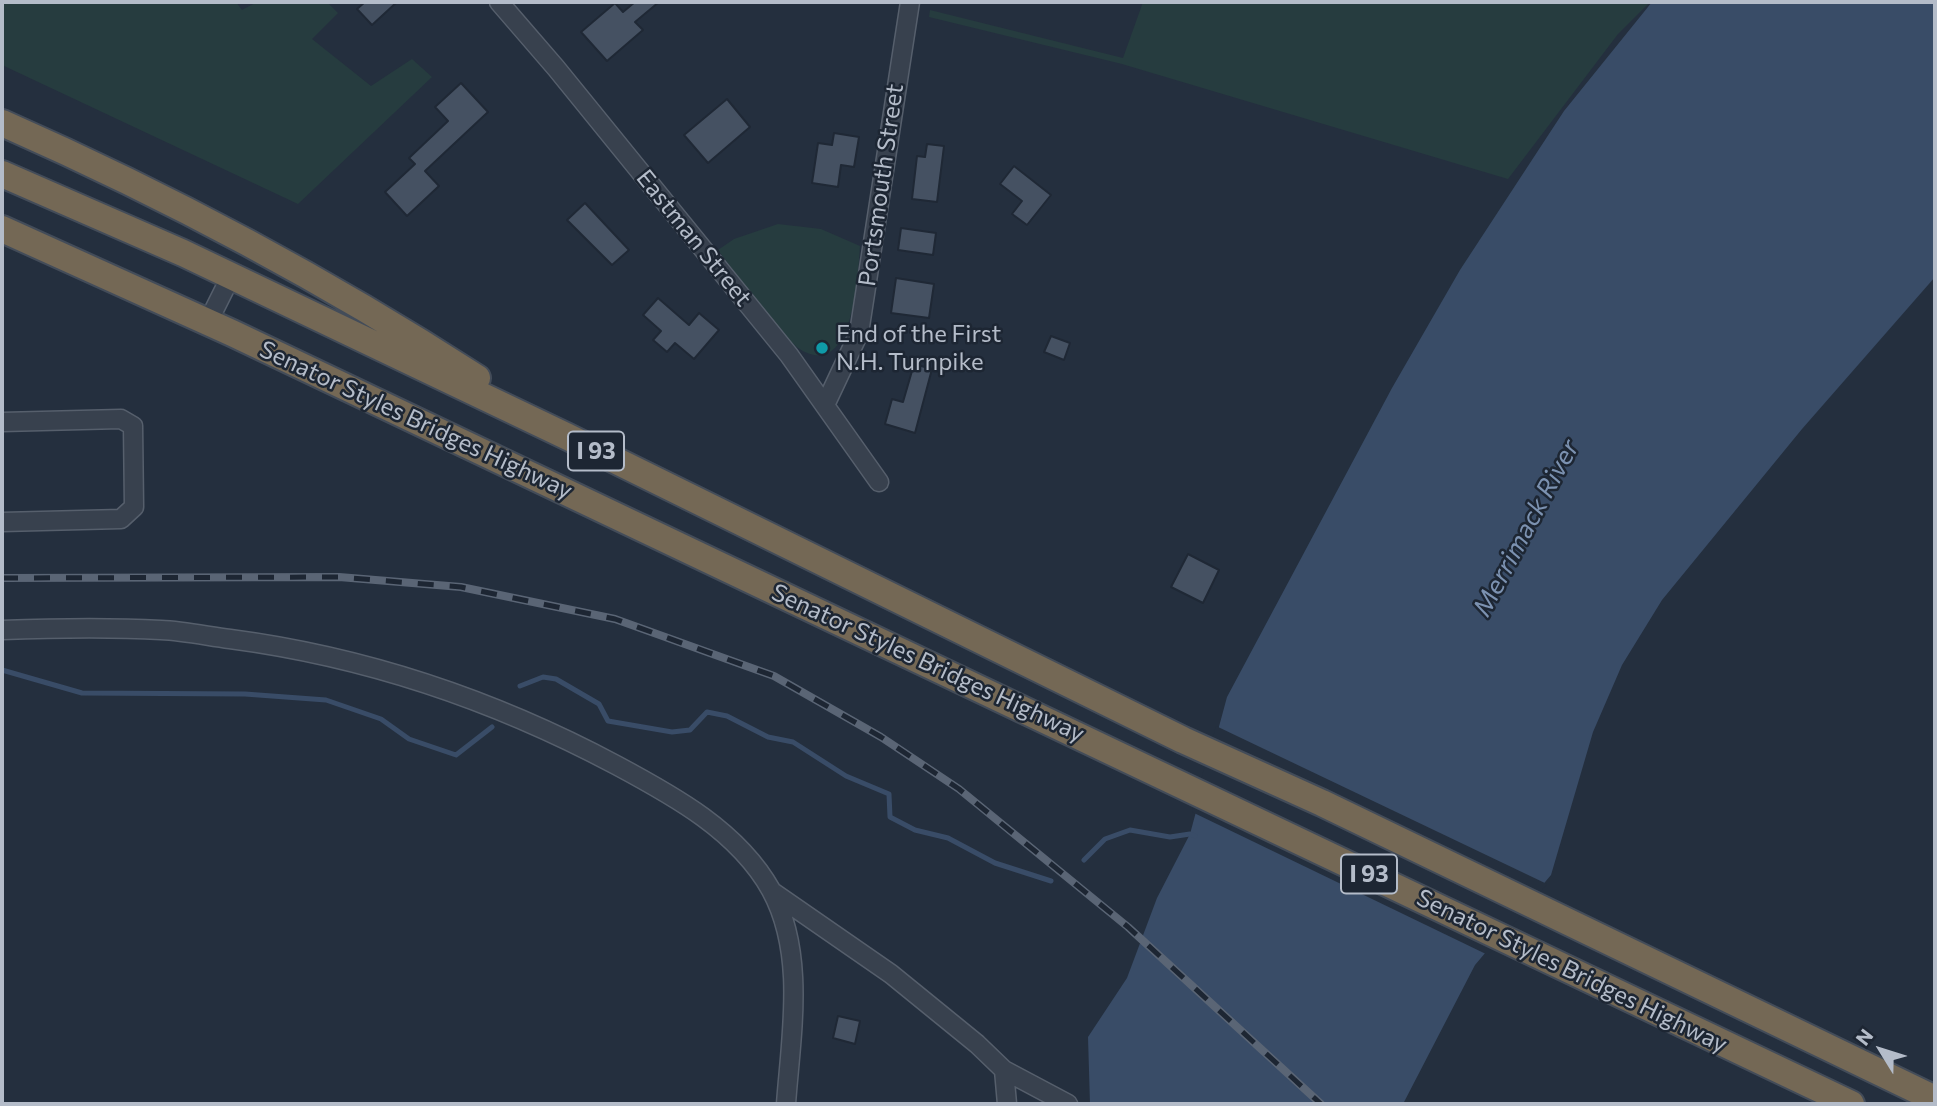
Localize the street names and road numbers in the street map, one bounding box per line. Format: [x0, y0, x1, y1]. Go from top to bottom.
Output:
street label: Portsmouth Street [853, 82, 909, 288]
street label: Eastman Street [630, 164, 758, 312]
street label: Senator Styles Bridges Highway [255, 335, 577, 505]
road number: I 93 [568, 432, 624, 471]
street label: Senator Styles Bridges Highway [767, 578, 1089, 748]
road number: I 93 [1341, 854, 1397, 894]
street label: Senator Styles Bridges Highway [1412, 883, 1732, 1059]

